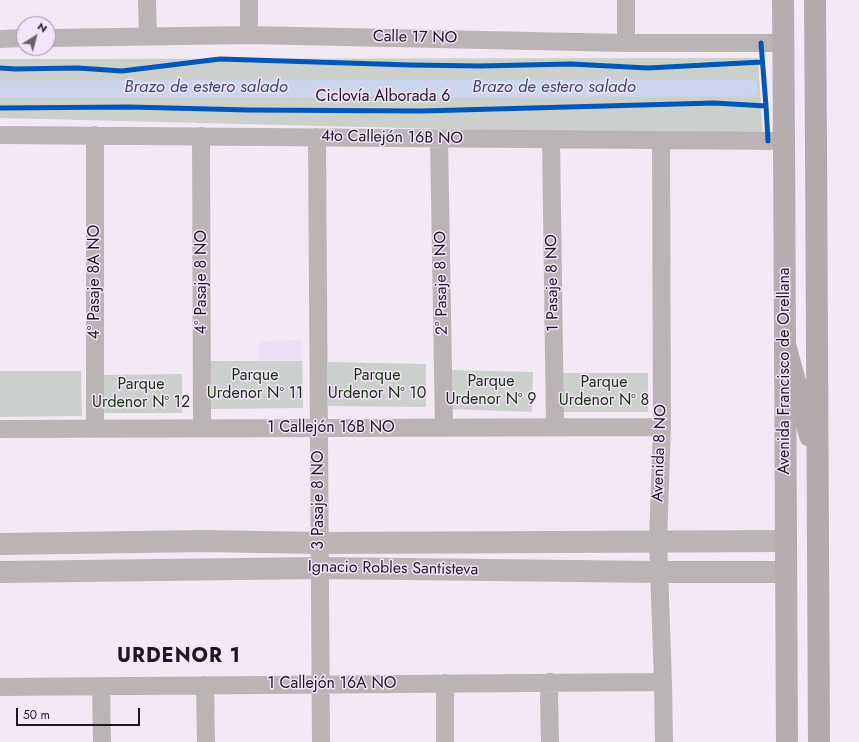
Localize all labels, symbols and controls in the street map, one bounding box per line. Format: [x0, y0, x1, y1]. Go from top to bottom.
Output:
north arrow [16, 16, 56, 56]
text: N [34, 18, 51, 36]
street label: Calle 17 NO [373, 28, 457, 48]
water label: Brazo de estero salado [124, 78, 288, 98]
water label: Brazo de estero salado [472, 78, 636, 98]
street label: Ciclovía Alborada 6 [316, 87, 450, 107]
street label: 4to Callejón 16B NO [321, 127, 463, 149]
street label: 4° Pasaje 8A NO [85, 225, 105, 339]
street label: 4° Pasaje 8 NO [192, 230, 212, 334]
street label: 2° Pasaje 8 NO [431, 231, 453, 335]
street label: 1 Pasaje 8 NO [543, 234, 563, 332]
street label: Avenida Francisco de Orellana [775, 267, 795, 475]
park label: Parque Urdenor Nº 11 [207, 366, 303, 404]
park label: Parque Urdenor Nº 10 [328, 366, 426, 404]
park label: Parque Urdenor Nº 9 [445, 372, 537, 410]
park label: Parque Urdenor Nº 8 [559, 373, 649, 411]
park label: Parque Urdenor Nº 12 [92, 375, 190, 413]
street label: Avenida 8 NO [649, 404, 671, 502]
street label: 1 Callejón 16B NO [267, 418, 395, 438]
street label: 3 Pasaje 8 NO [309, 450, 329, 550]
street label: Ignacio Robles Santisteva [308, 558, 478, 580]
district label: URDENOR 1 [117, 645, 241, 669]
street label: 1 Callejón 16A NO [267, 674, 397, 694]
scale bar [18, 700, 142, 726]
text: 50 m [23, 706, 50, 724]

